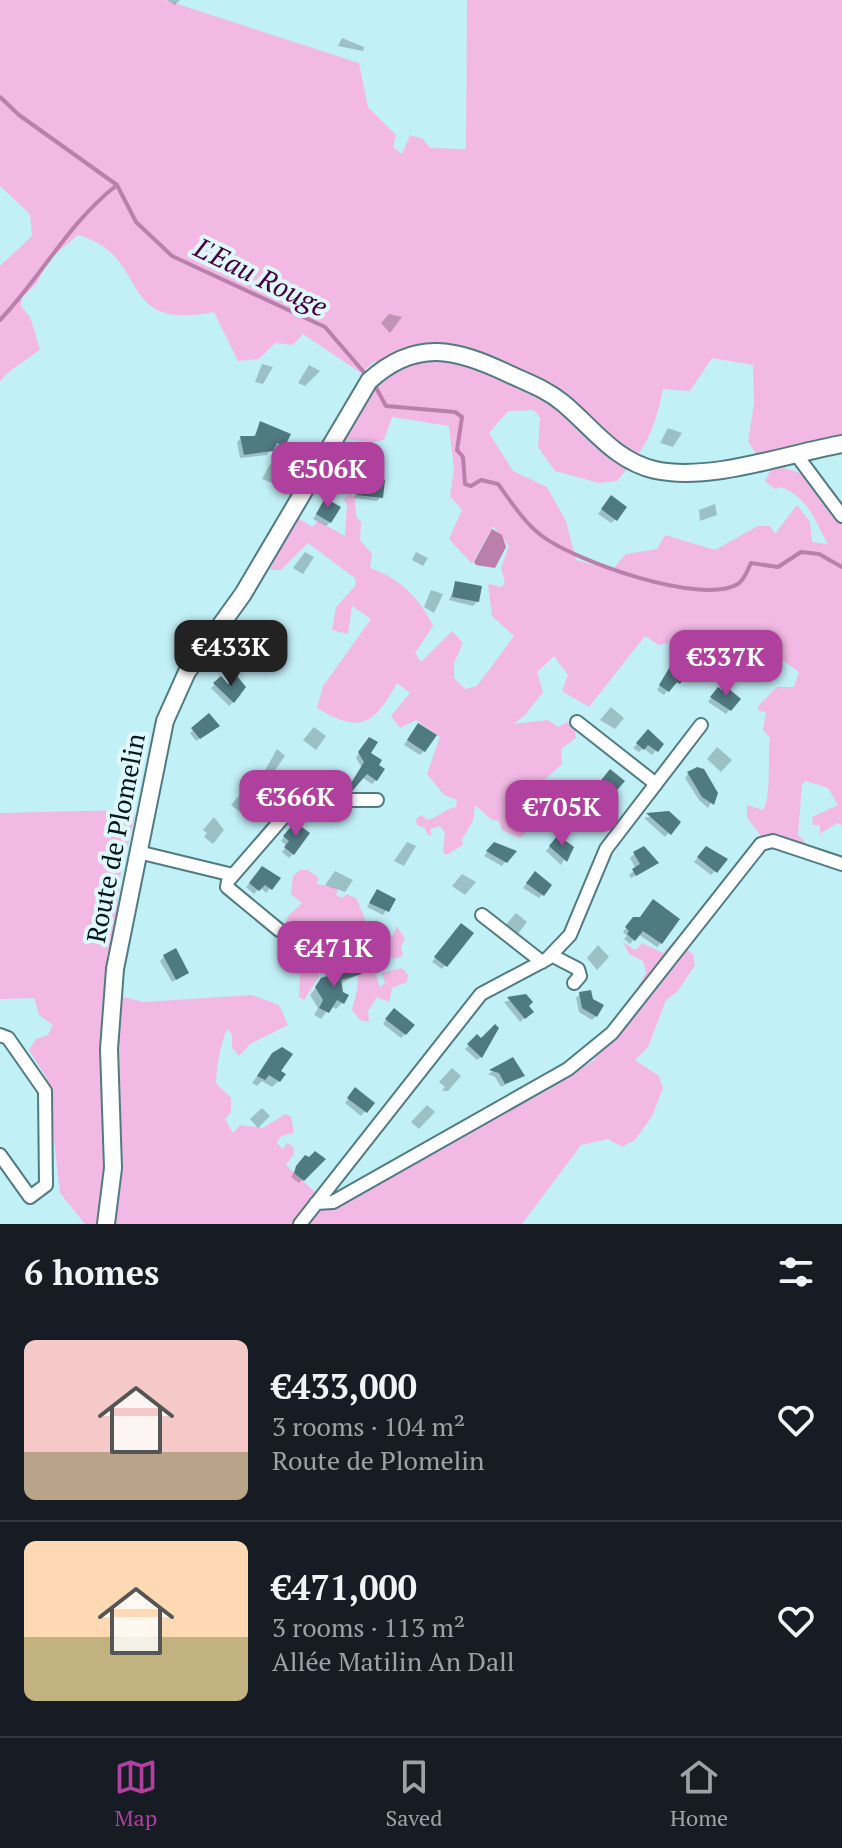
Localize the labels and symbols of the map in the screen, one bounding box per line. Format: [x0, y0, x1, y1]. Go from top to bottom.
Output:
water label: L'Eau Rouge [188, 228, 334, 325]
pin: €506K [272, 442, 384, 510]
pin: €433K [175, 620, 287, 688]
pin: €337K [670, 630, 782, 698]
street label: Route de Plomelin [78, 730, 152, 945]
pin: €366K [240, 770, 352, 838]
pin: €705K [506, 780, 618, 848]
pin: €471K [278, 921, 390, 989]

